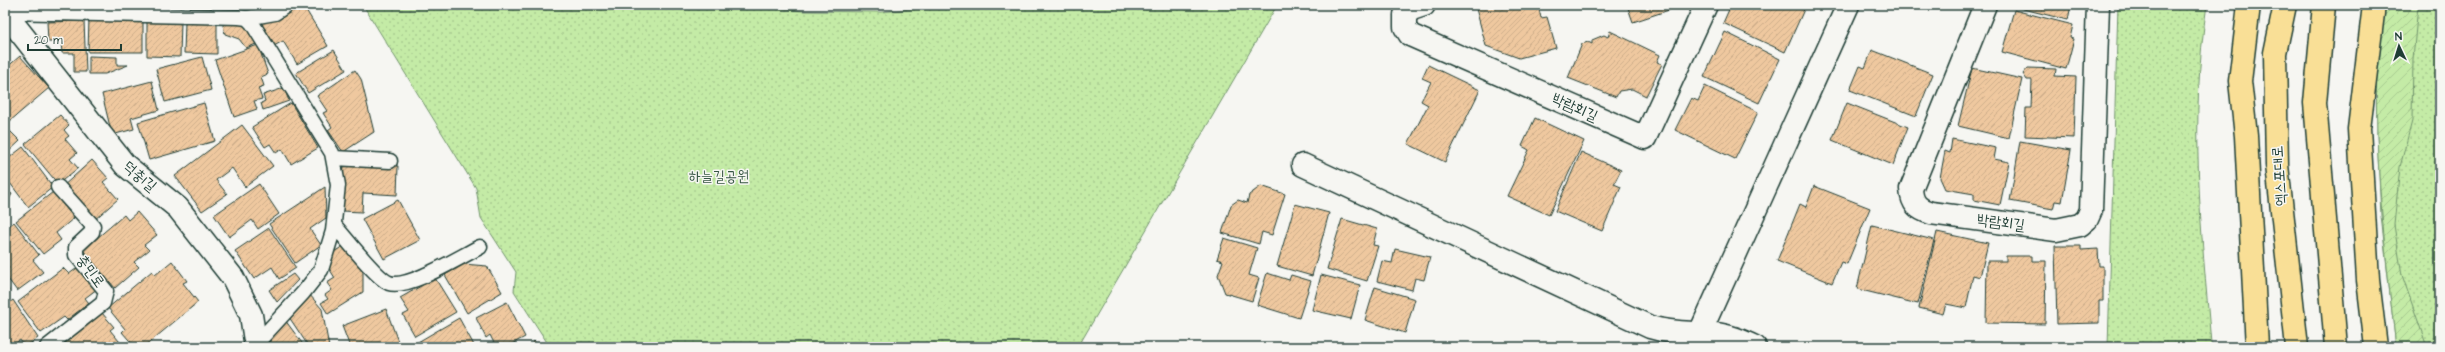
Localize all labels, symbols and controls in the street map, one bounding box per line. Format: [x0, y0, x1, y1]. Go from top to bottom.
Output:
scale bar [28, 26, 121, 52]
north arrow [2379, 26, 2419, 66]
text: N [2394, 29, 2402, 44]
text: 20 m [34, 32, 63, 49]
street label: 박람회길 [1548, 88, 1601, 127]
street label: 엑스포대로 [2267, 145, 2292, 207]
street label: 덕충1길 [118, 156, 161, 197]
park label: 하늘길공원 [689, 166, 749, 187]
street label: 박람회길 [1976, 209, 2026, 236]
street label: 충민로 [71, 250, 110, 292]

